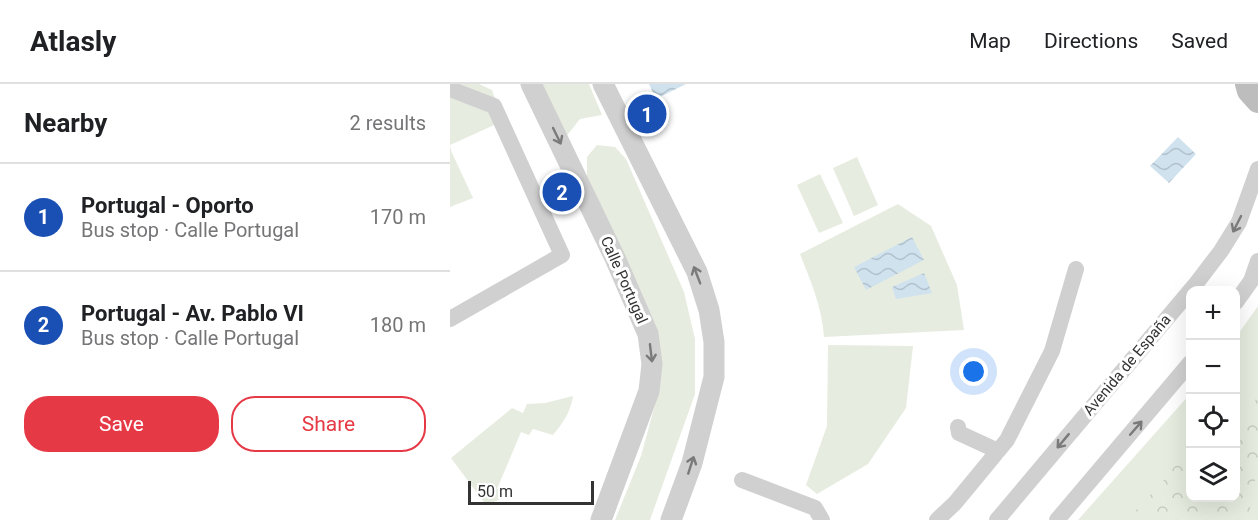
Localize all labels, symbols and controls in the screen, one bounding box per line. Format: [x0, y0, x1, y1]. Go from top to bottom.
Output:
text: Atlasly [30, 25, 116, 58]
text: Map [969, 29, 1011, 53]
text: Directions [1044, 29, 1138, 53]
text: Saved [1171, 29, 1228, 53]
pin: 1 [628, 92, 666, 136]
text: Nearby [24, 108, 107, 138]
text: 2 results [350, 111, 426, 135]
one-way arrow [551, 127, 563, 145]
pin: 2 [542, 170, 582, 214]
text: Portugal - Oporto [81, 193, 254, 218]
text: 1 [38, 205, 49, 229]
text: 170 m [370, 205, 426, 229]
one-way arrow [1231, 214, 1242, 232]
text: Bus stop · Calle Portugal [81, 218, 299, 242]
street label: Calle Portugal [597, 234, 651, 326]
one-way arrow [691, 266, 702, 285]
map controls [1186, 286, 1240, 502]
button: + [1186, 286, 1240, 340]
text: Portugal - Av. Pablo VI [81, 301, 304, 326]
street label: Avenida de España [1080, 311, 1174, 419]
text: 2 [38, 313, 49, 337]
text: 180 m [370, 313, 426, 337]
text: Bus stop · Calle Portugal [81, 326, 299, 350]
button: − [1186, 340, 1240, 394]
one-way arrow [645, 342, 656, 362]
your location [959, 357, 988, 386]
button: locate [1186, 394, 1240, 448]
button: Save [24, 396, 219, 452]
button: Share [231, 396, 426, 452]
one-way arrow [1129, 421, 1143, 436]
one-way arrow [1056, 433, 1070, 448]
button: layers [1186, 448, 1240, 502]
one-way arrow [686, 456, 697, 475]
scale bar [468, 478, 594, 506]
text: 50 m [477, 482, 513, 501]

